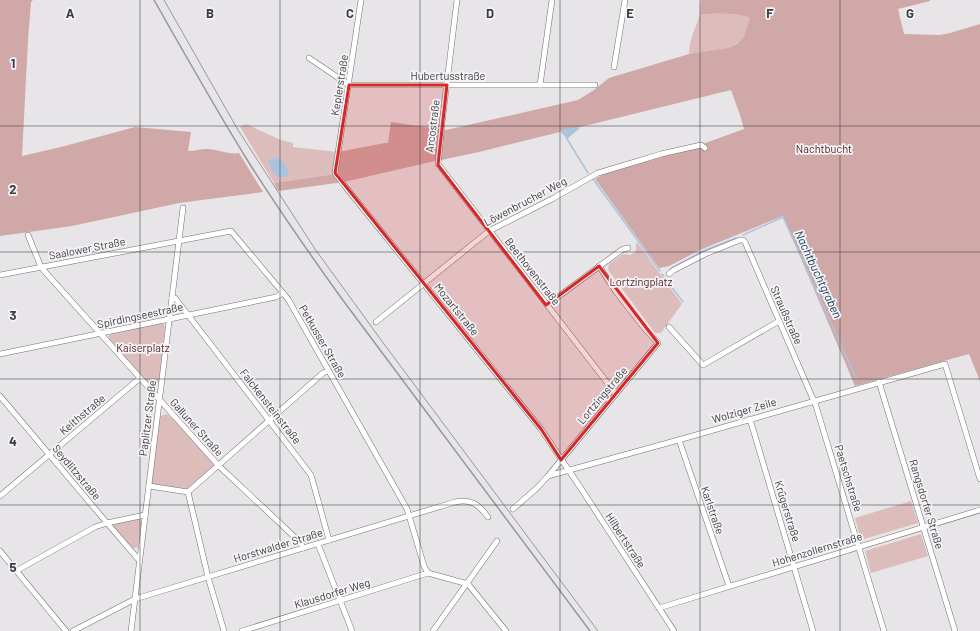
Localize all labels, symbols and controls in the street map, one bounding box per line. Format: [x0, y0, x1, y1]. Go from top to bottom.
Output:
text: A [66, 5, 75, 21]
text: B [206, 5, 214, 21]
text: C [346, 5, 354, 21]
text: D [486, 5, 494, 21]
text: E [626, 5, 634, 21]
text: F [766, 5, 774, 21]
text: G [906, 5, 914, 21]
street label: Keplerstraße [328, 53, 350, 117]
text: 1 [11, 55, 15, 71]
street label: Hubertusstraße [411, 69, 486, 82]
street label: Arcostraße [422, 99, 442, 153]
park label: Nachtbucht [796, 142, 852, 155]
street label: Löwenbrucher Weg [481, 174, 569, 228]
text: 2 [9, 181, 17, 197]
water label: Nachtbuchtgraben [793, 228, 845, 320]
street label: Saalower Straße [48, 234, 127, 262]
street label: Beethovenstraße [503, 235, 563, 307]
park label: Lortzingplatz [610, 275, 673, 288]
street label: Mozartstraße [432, 280, 482, 338]
street label: Straußstraße [768, 284, 806, 346]
street label: Spirdingseestraße [96, 300, 184, 330]
street label: Petkusser Straße [297, 302, 349, 380]
text: 3 [9, 307, 17, 323]
park label: Kaiserplatz [116, 341, 170, 354]
street label: Lortzingstraße [574, 364, 630, 426]
street label: Falckensteinstraße [238, 366, 304, 446]
street label: Paplitzer Straße [136, 379, 158, 457]
street label: Keithstraße [56, 391, 108, 437]
street label: Galluner Straße [168, 395, 226, 459]
street label: Wolziger Zeile [710, 395, 778, 425]
text: 4 [9, 433, 17, 449]
street label: Seydlitzstraße [50, 442, 104, 502]
street label: Paetschstraße [833, 443, 865, 513]
street label: Rangsdorfer Straße [907, 458, 947, 551]
street label: Krügerstraße [773, 479, 804, 543]
street label: Karlstraße [699, 484, 727, 536]
street label: Hilbertstraße [603, 510, 649, 570]
street label: Horstwalder Straße [232, 525, 324, 565]
street label: Hohenzollernstraße [770, 529, 864, 569]
text: 5 [9, 559, 17, 575]
street label: Klausdorfer Weg [293, 575, 372, 611]

